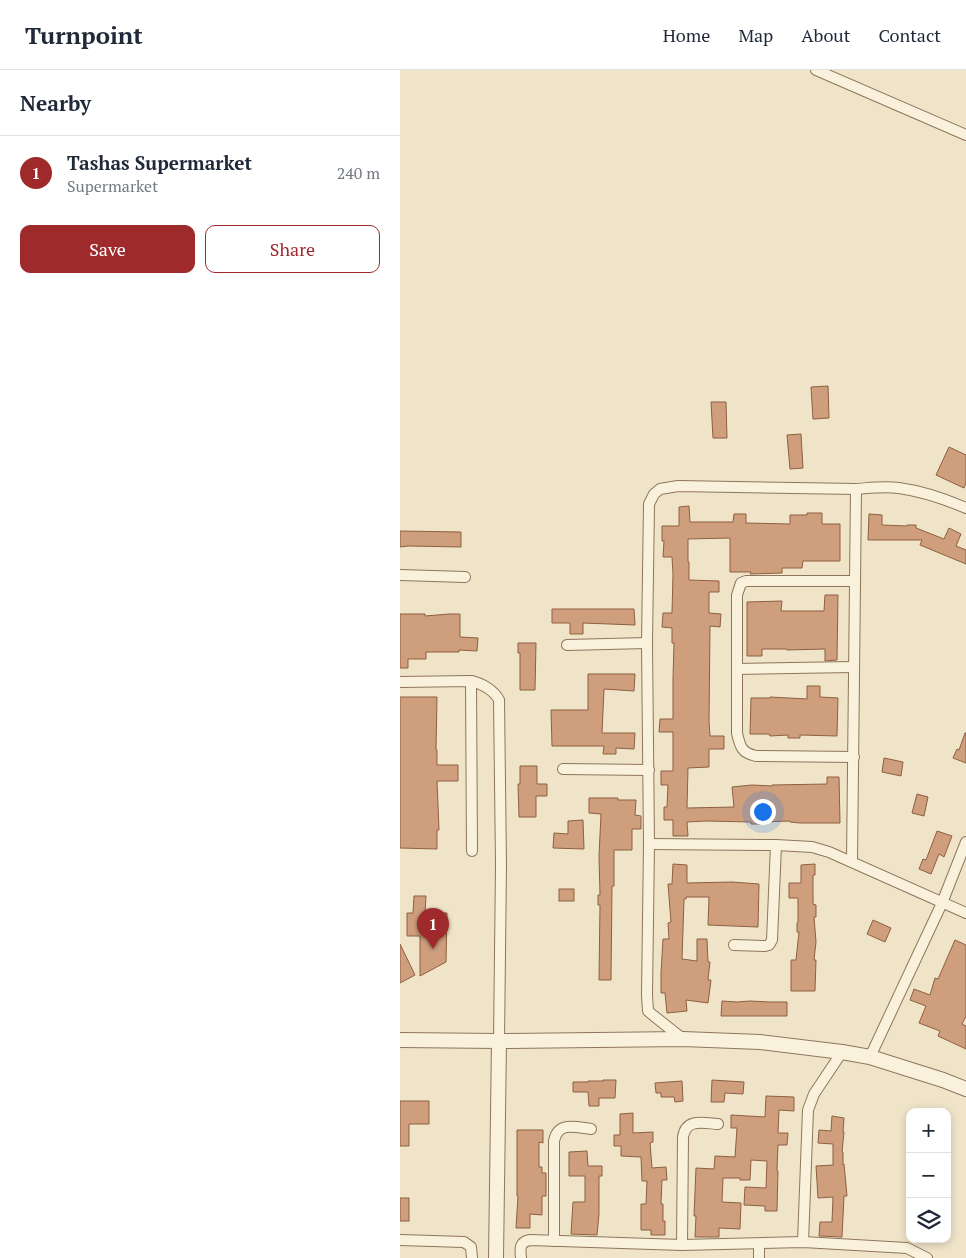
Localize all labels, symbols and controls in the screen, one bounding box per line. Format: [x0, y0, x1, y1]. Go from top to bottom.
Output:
text: Turnpoint [25, 19, 143, 51]
text: Home [663, 23, 710, 47]
text: Map [738, 23, 773, 47]
text: About [801, 23, 850, 47]
text: Contact [878, 23, 941, 47]
text: Nearby [20, 89, 91, 117]
text: Tashas Supermarket [67, 150, 252, 175]
text: 1 [31, 162, 41, 184]
text: 240 m [337, 162, 380, 184]
text: Supermarket [67, 175, 158, 197]
button: Save [20, 225, 195, 273]
button: Share [205, 225, 380, 273]
your location [750, 799, 776, 825]
pin: 1 [417, 908, 449, 949]
map controls [906, 1108, 951, 1243]
button: + [906, 1108, 951, 1153]
button: − [906, 1153, 951, 1198]
button: layers [906, 1198, 951, 1243]

